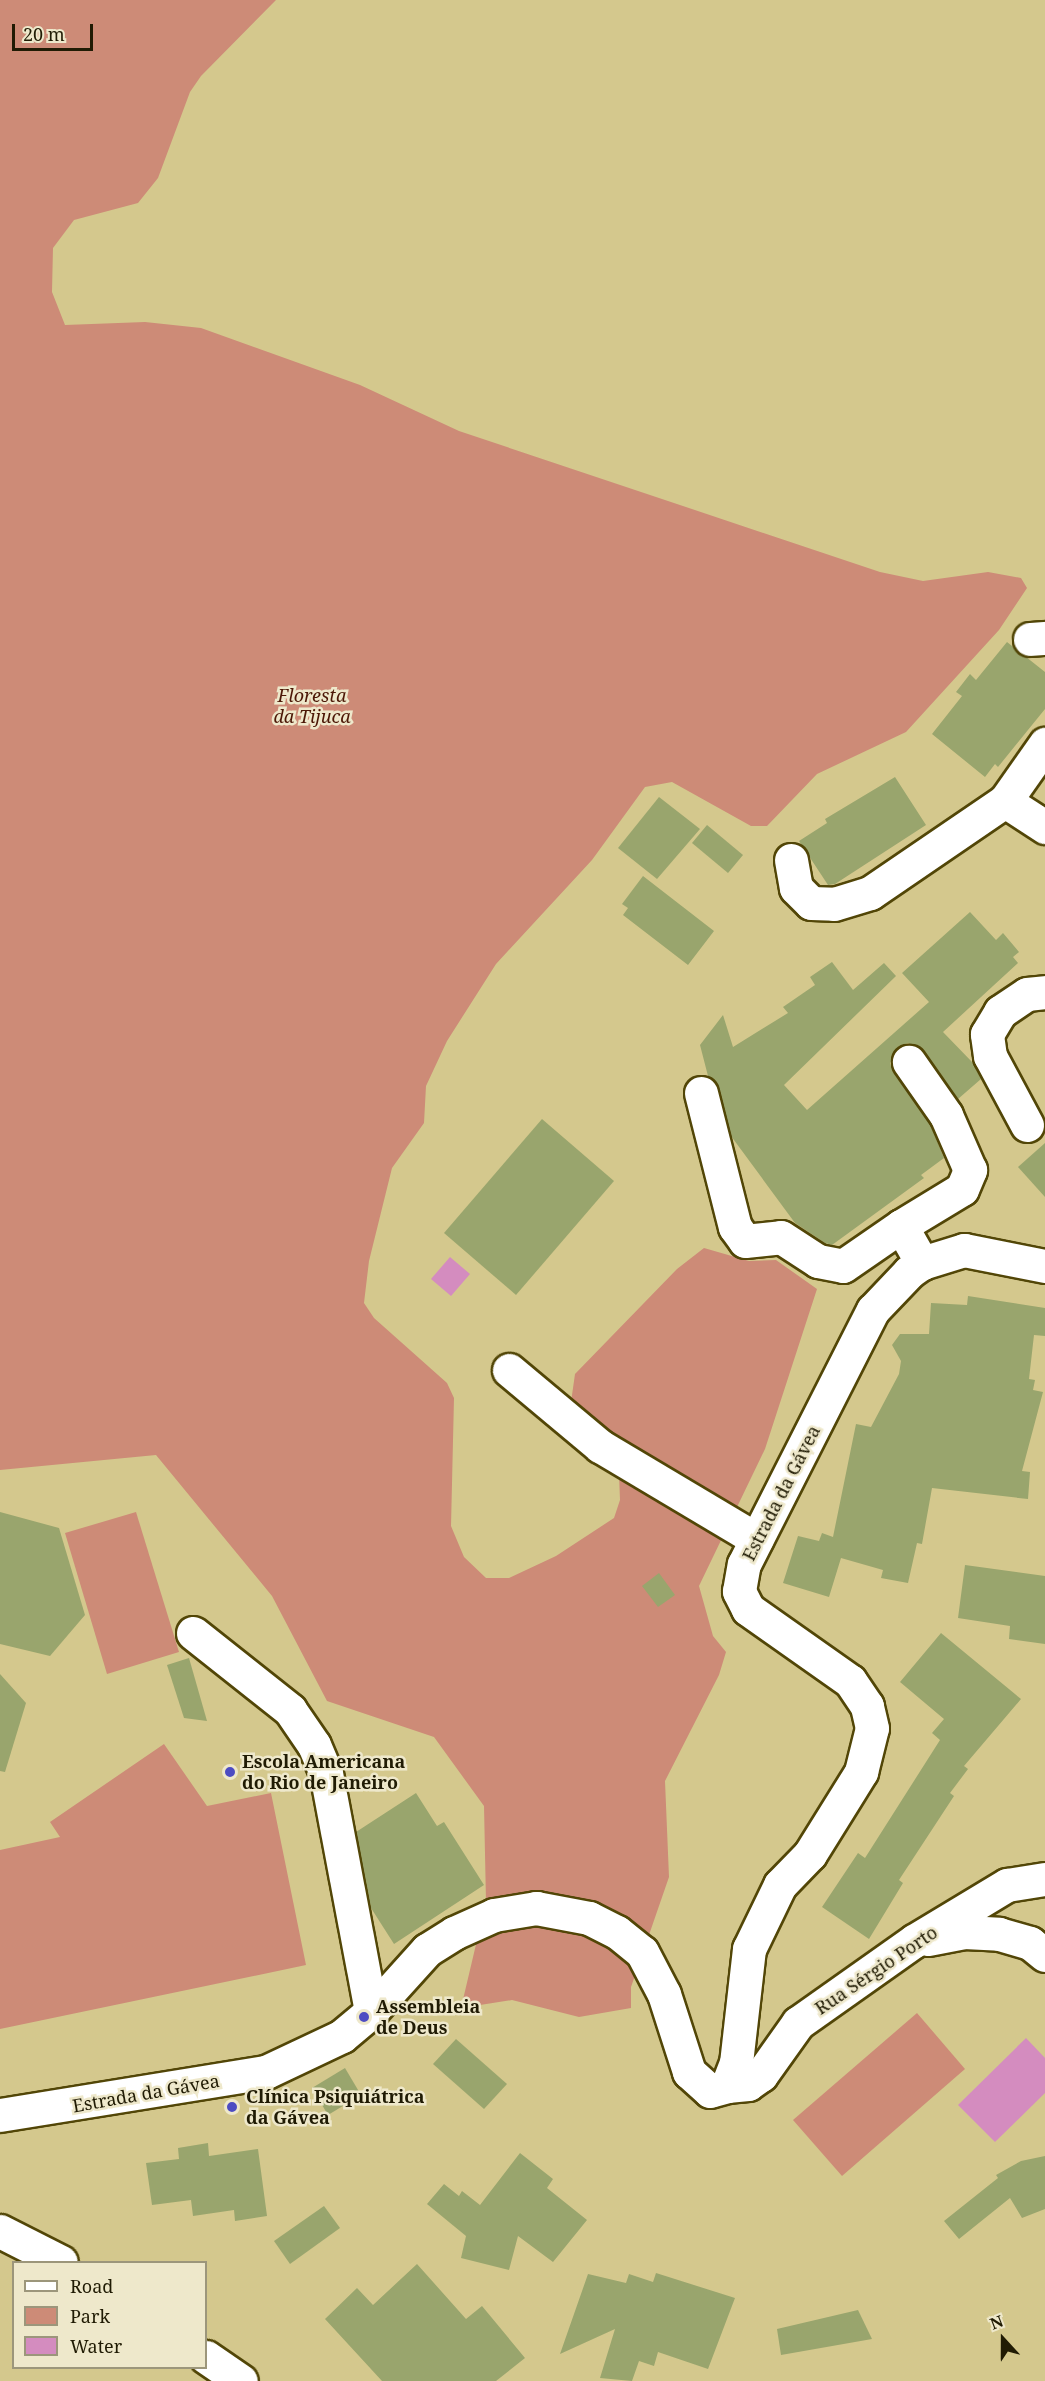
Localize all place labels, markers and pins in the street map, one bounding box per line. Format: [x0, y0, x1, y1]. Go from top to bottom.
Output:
place label: Escola Americana do Rio de Janeiro [242, 1751, 405, 1794]
marker: Escola Americana do Rio de Janeiro [223, 1765, 237, 1779]
place label: Assembleia de Deus [376, 1996, 480, 2038]
marker: Assembleia de Deus [357, 2010, 371, 2024]
place label: Clínica Psiquiátrica da Gávea [246, 2086, 425, 2128]
marker: Clínica Psiquiátrica da Gávea [223, 2098, 241, 2116]

